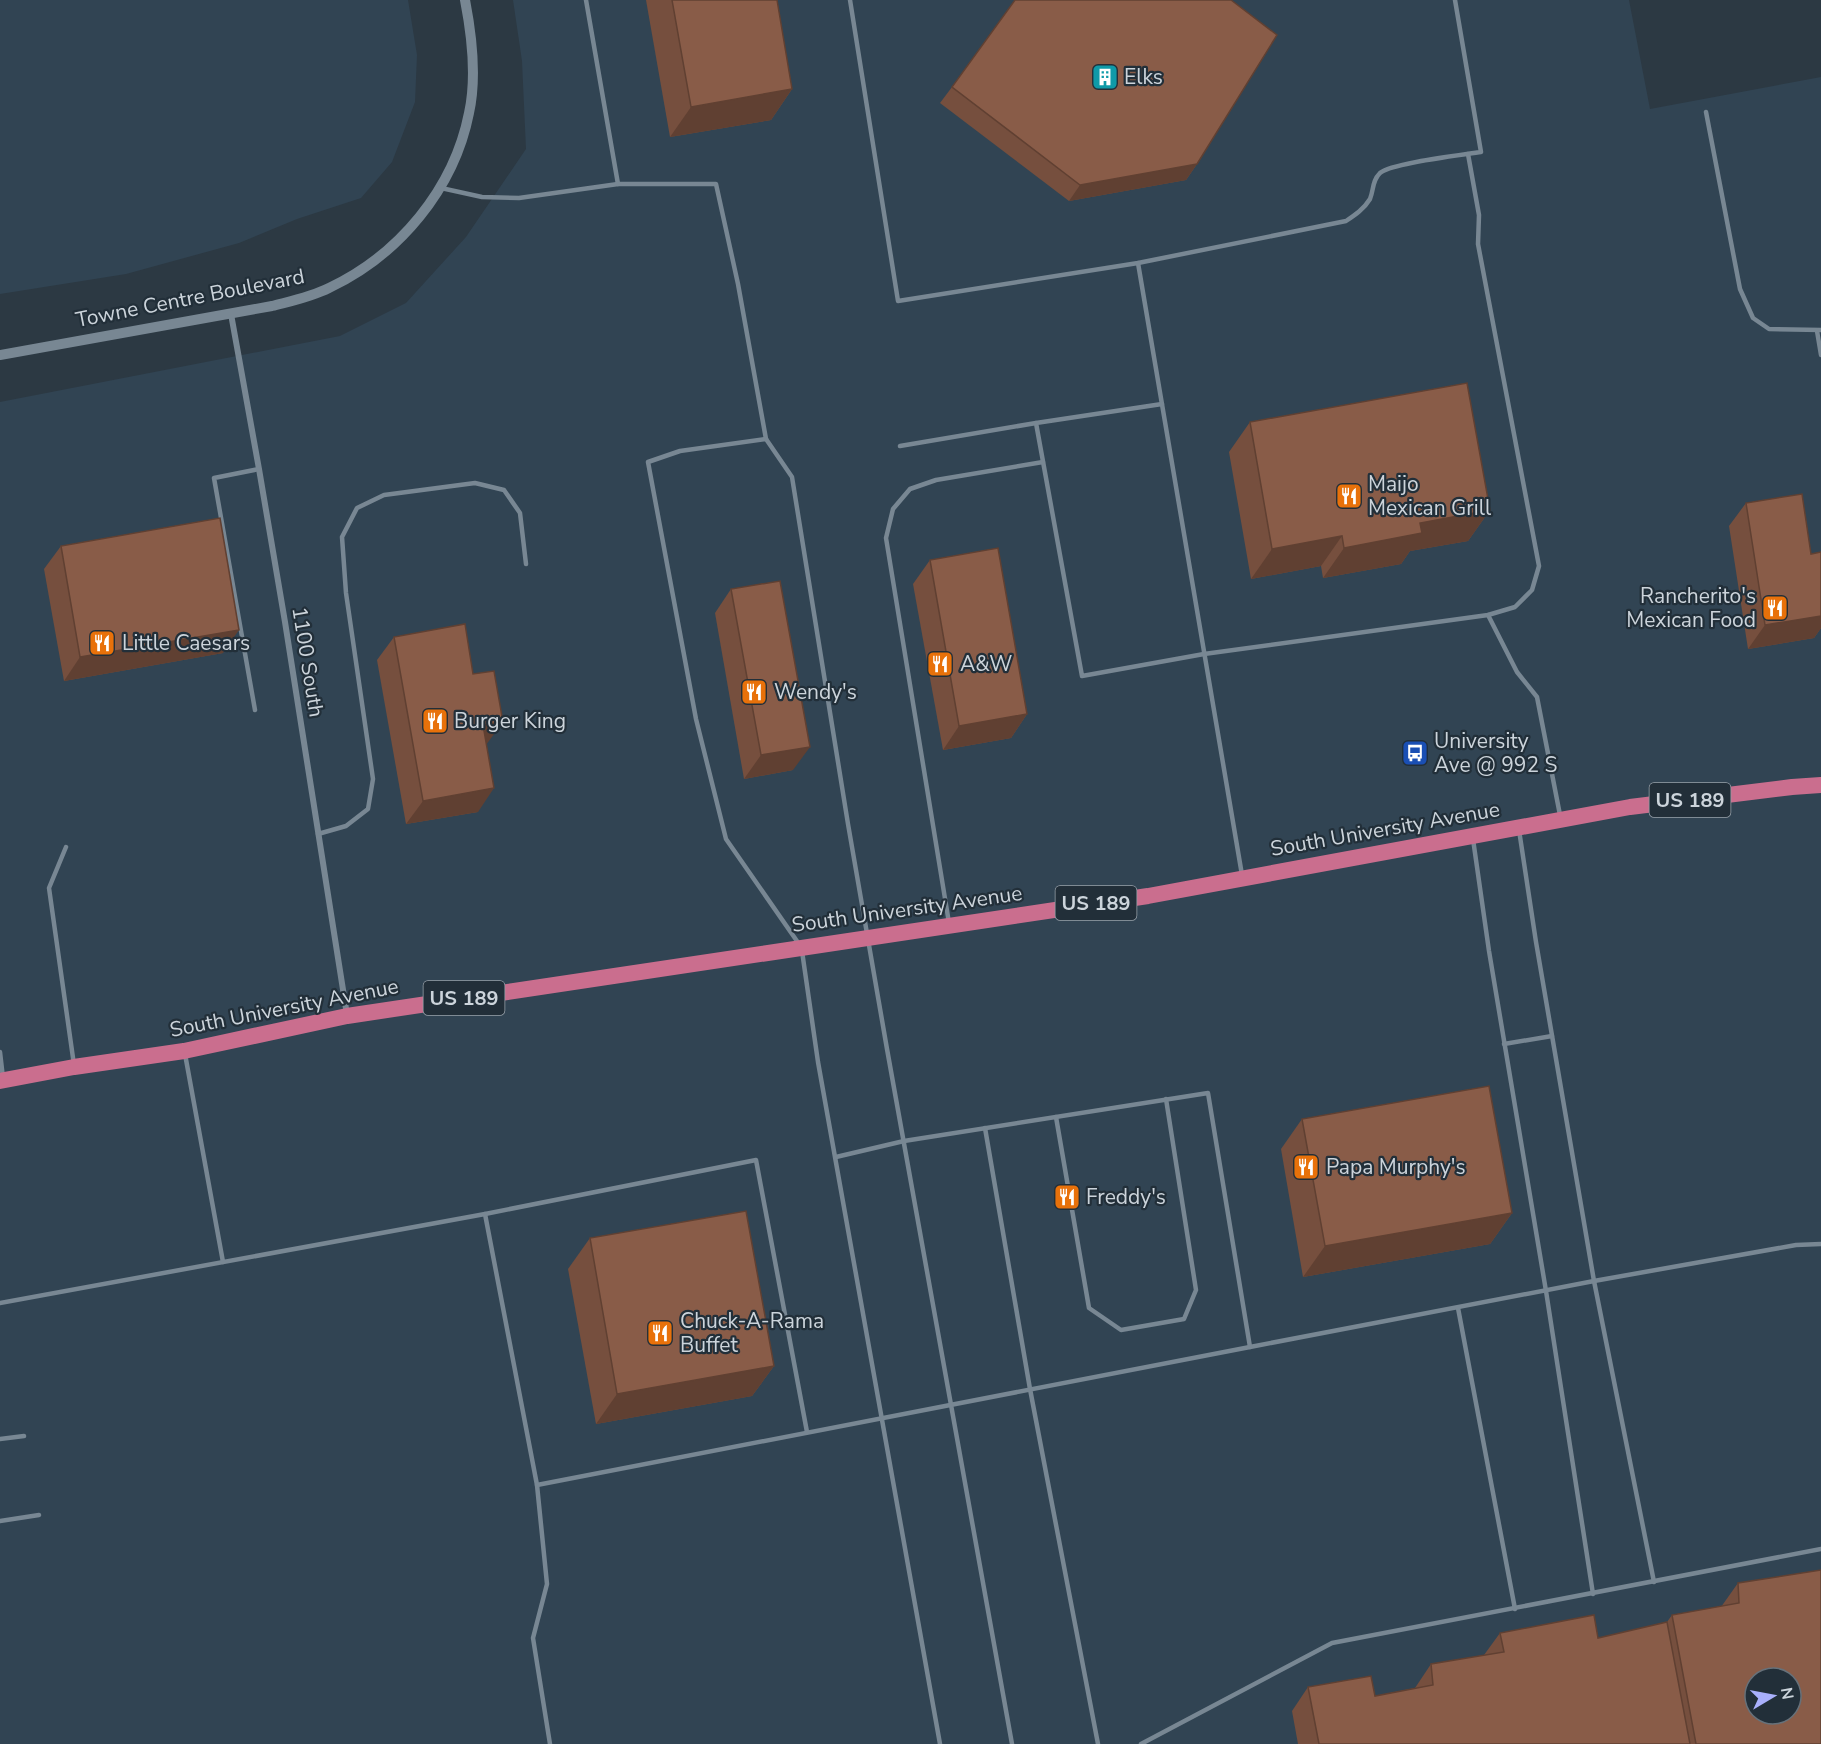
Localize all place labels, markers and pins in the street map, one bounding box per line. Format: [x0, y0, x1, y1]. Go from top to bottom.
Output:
building icon: Elks [1090, 62, 1120, 92]
place label: Elks [1124, 63, 1163, 91]
place label: Maijo Mexican Grill [1368, 470, 1492, 522]
restaurant icon: Maijo Mexican Grill [1334, 481, 1364, 511]
place label: Rancherito's Mexican Food [1626, 582, 1756, 634]
restaurant icon: Rancherito's Mexican Food [1760, 593, 1790, 623]
restaurant icon: Little Caesars [87, 628, 117, 658]
place label: Little Caesars [122, 629, 250, 657]
restaurant icon: A&W [925, 649, 955, 679]
place label: A&W [960, 650, 1012, 678]
restaurant icon: Wendy's [739, 677, 769, 707]
place label: Wendy's [774, 678, 857, 706]
restaurant icon: Burger King [420, 706, 450, 736]
place label: Burger King [454, 707, 566, 735]
place label: University Ave @ 992 S [1434, 727, 1557, 779]
bus stop icon: University Ave @ 992 S [1400, 738, 1430, 768]
restaurant icon: Papa Murphy's [1291, 1152, 1321, 1182]
place label: Papa Murphy's [1326, 1153, 1466, 1181]
restaurant icon: Freddy's [1052, 1182, 1082, 1212]
place label: Freddy's [1086, 1183, 1166, 1211]
place label: Chuck-A-Rama Buffet [680, 1307, 824, 1359]
restaurant icon: Chuck-A-Rama Buffet [645, 1318, 675, 1348]

